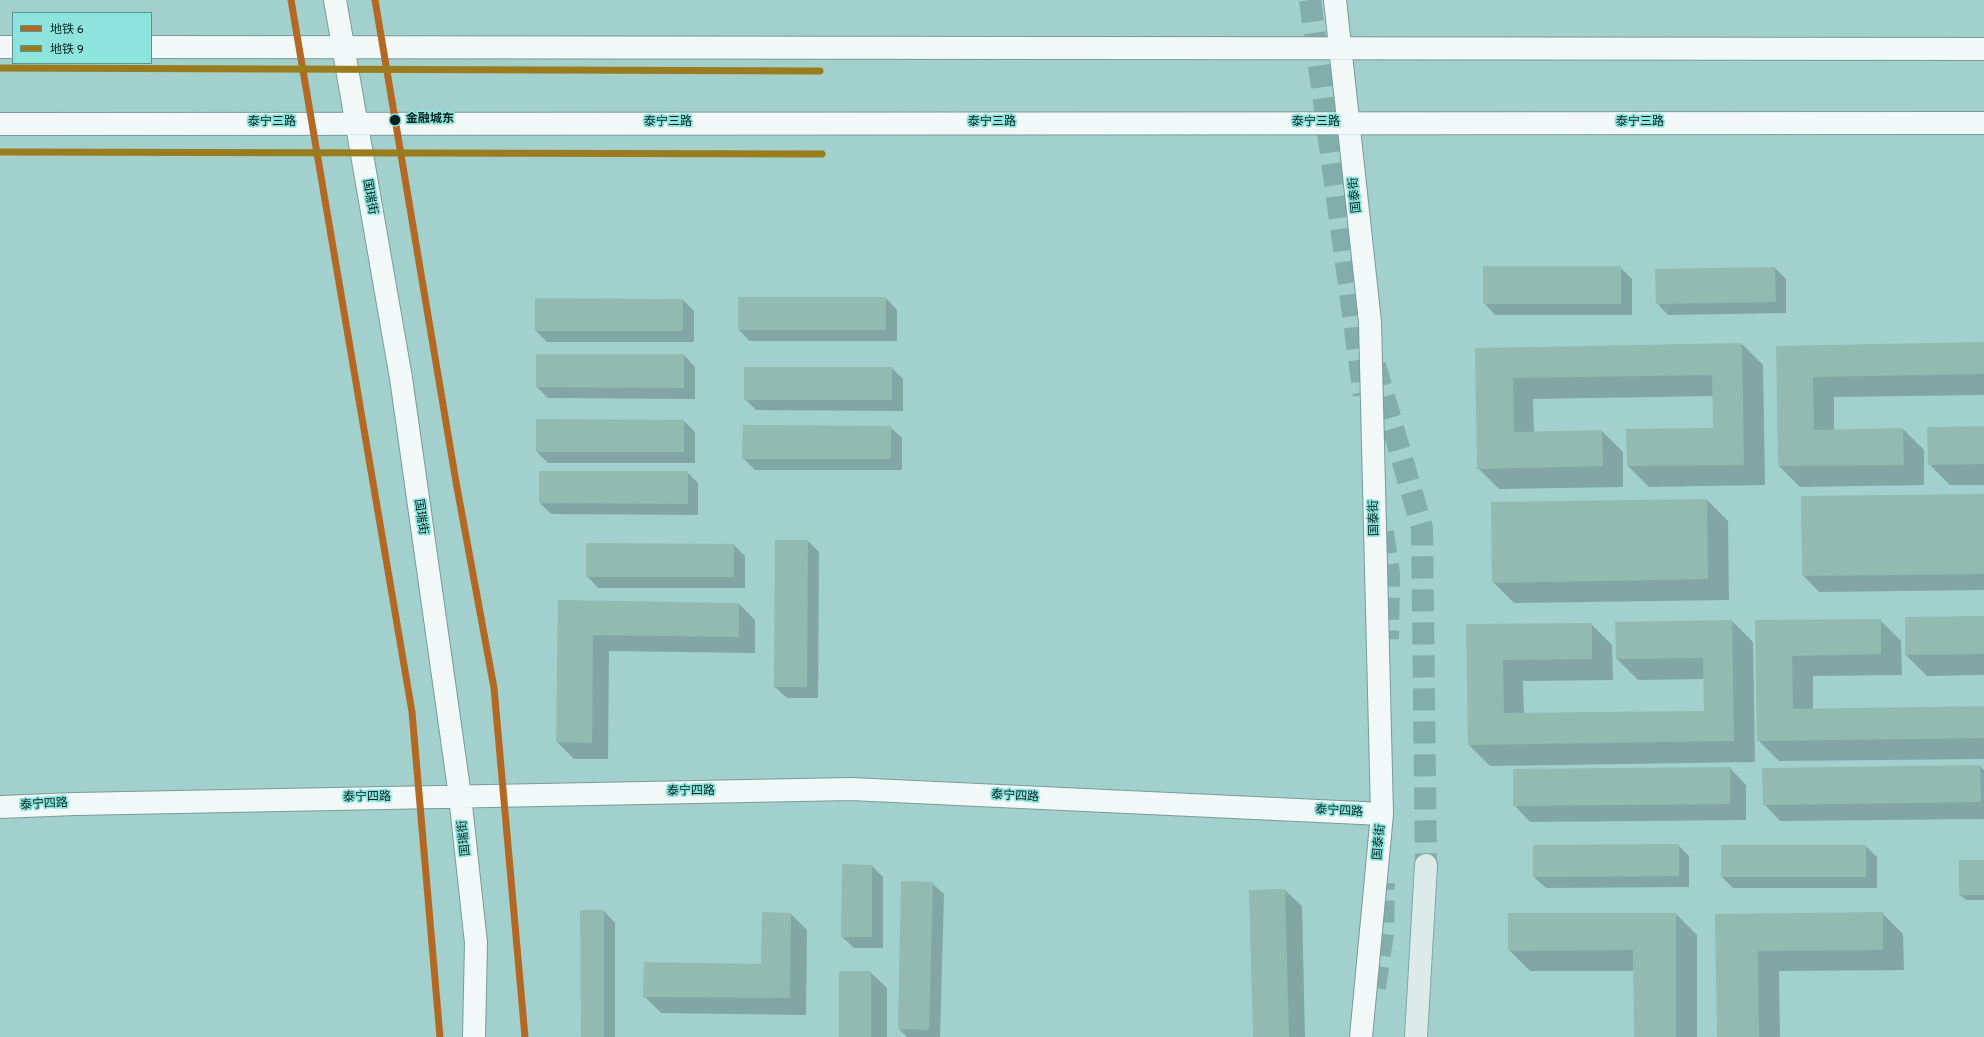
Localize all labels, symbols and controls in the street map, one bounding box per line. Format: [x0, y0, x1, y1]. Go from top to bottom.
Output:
legend [12, 12, 152, 64]
text: 地铁 6 [50, 22, 84, 38]
text: 地铁 9 [50, 42, 84, 58]
marker: 金融城东 [388, 113, 402, 127]
place label: 金融城东 [406, 113, 454, 127]
street label: 泰宁三路 [248, 116, 296, 130]
street label: 泰宁三路 [644, 116, 692, 130]
street label: 泰宁三路 [968, 116, 1016, 130]
street label: 泰宁三路 [1292, 116, 1340, 130]
street label: 泰宁三路 [1616, 116, 1664, 130]
street label: 国泰街 [1347, 176, 1365, 214]
street label: 国瑞街 [359, 178, 379, 216]
street label: 国瑞街 [410, 498, 430, 536]
street label: 国泰街 [1367, 500, 1383, 536]
street label: 泰宁四路 [667, 784, 715, 800]
street label: 泰宁四路 [991, 789, 1039, 805]
street label: 泰宁四路 [343, 790, 391, 806]
street label: 泰宁四路 [20, 797, 68, 813]
street label: 泰宁四路 [1315, 804, 1363, 820]
street label: 国瑞街 [456, 819, 474, 857]
street label: 国泰街 [1371, 823, 1389, 861]

